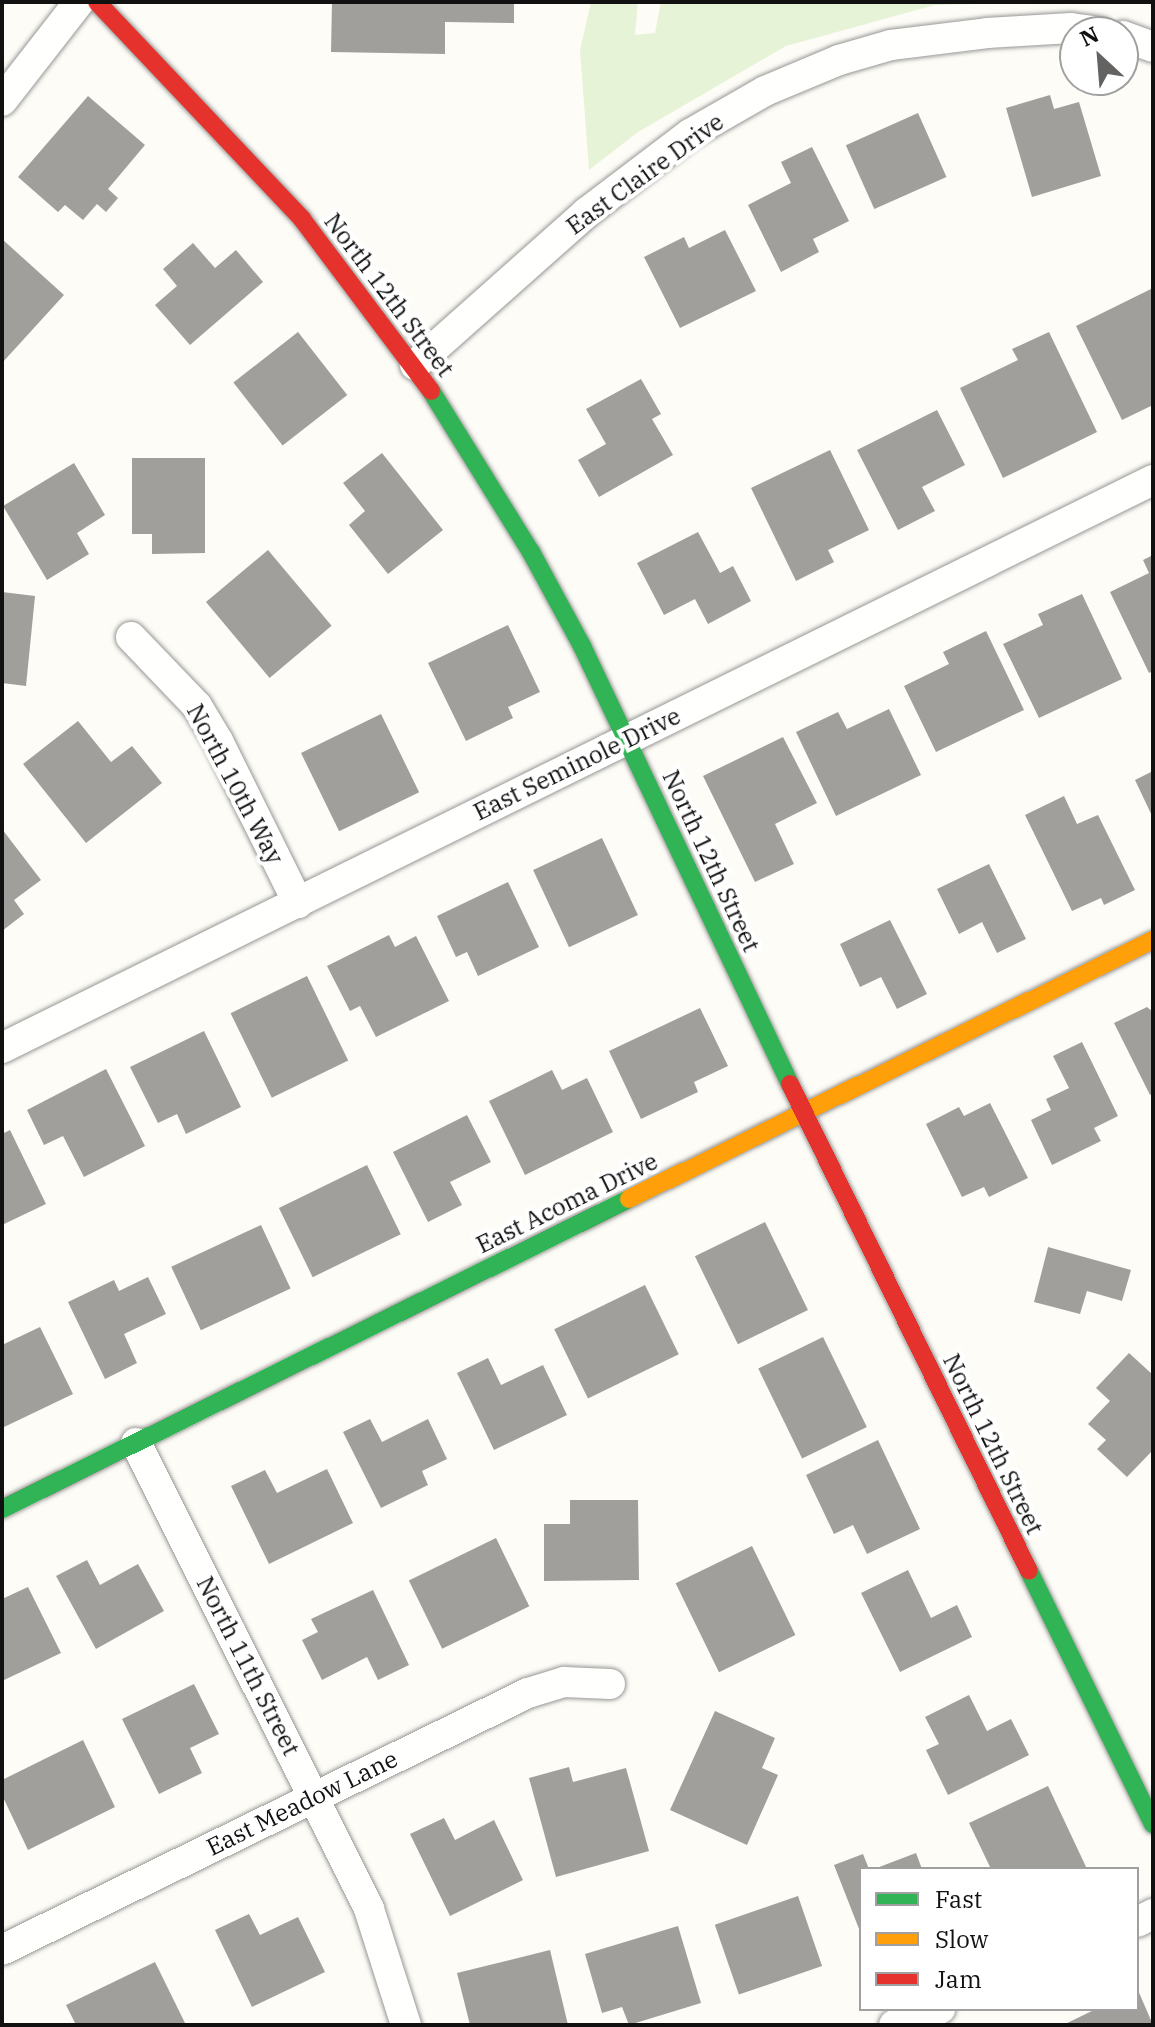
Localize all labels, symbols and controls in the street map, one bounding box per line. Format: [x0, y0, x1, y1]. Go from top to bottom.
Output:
north arrow [1059, 16, 1139, 96]
text: N [1075, 19, 1103, 53]
street label: East Claire Drive [561, 107, 729, 241]
street label: North 12th Street [318, 208, 460, 382]
street label: North 10th Way [181, 699, 289, 869]
street label: East Seminole Drive [469, 701, 685, 827]
street label: North 12th Street [656, 766, 766, 956]
street label: East Acoma Drive [472, 1147, 662, 1259]
street label: North 12th Street [937, 1349, 1049, 1539]
street label: North 11th Street [190, 1572, 306, 1760]
street label: East Meadow Lane [202, 1744, 402, 1862]
legend [859, 1867, 1139, 2011]
text: Fast [935, 1883, 982, 1915]
text: Slow [935, 1923, 988, 1955]
text: Jam [935, 1963, 982, 1995]

